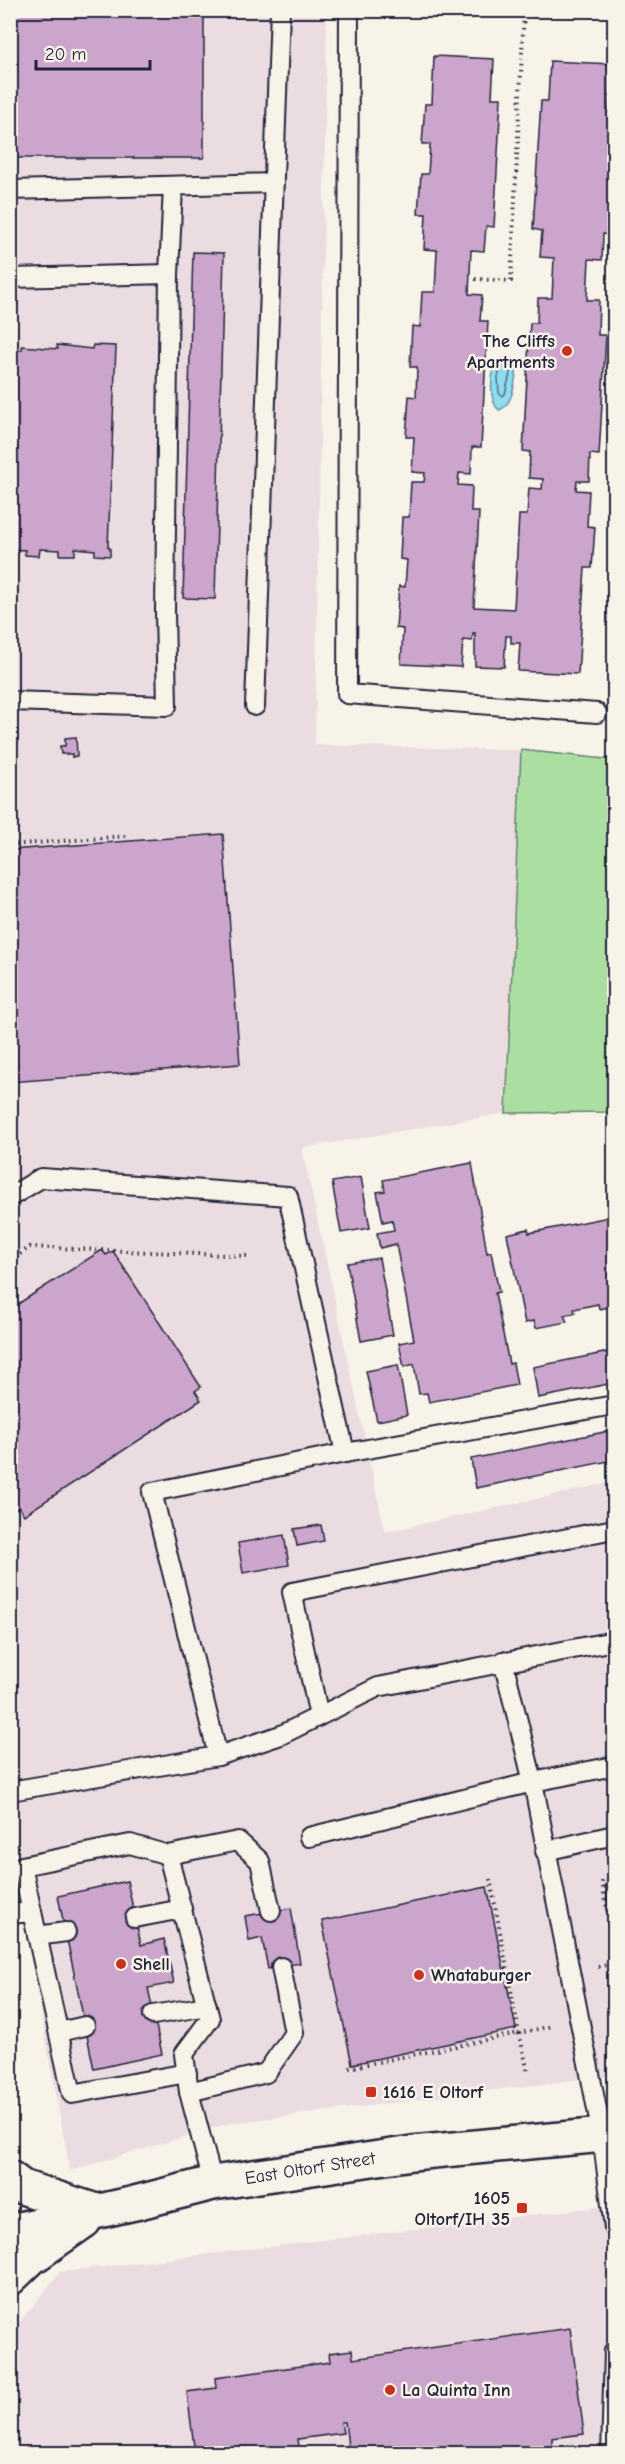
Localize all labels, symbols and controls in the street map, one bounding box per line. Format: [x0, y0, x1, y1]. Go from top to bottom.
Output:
scale bar [36, 33, 150, 71]
text: 20 m [45, 44, 86, 65]
place label: The Cliffs Apartments [467, 331, 555, 373]
marker: The Cliffs Apartments [560, 344, 574, 358]
place label: Shell [133, 1954, 170, 1975]
marker: Shell [114, 1957, 128, 1971]
place label: Whataburger [431, 1965, 532, 1986]
marker: Whataburger [412, 1968, 426, 1982]
place label: 1616 E Oltorf [383, 2082, 484, 2103]
marker: 1616 E Oltorf [364, 2085, 378, 2099]
street label: East Oltorf Street [243, 2148, 378, 2189]
place label: 1605 Oltorf/IH 35 [414, 2188, 510, 2230]
marker: 1605 Oltorf/IH 35 [515, 2201, 529, 2215]
place label: La Quinta Inn [402, 2380, 511, 2401]
marker: La Quinta Inn [383, 2383, 397, 2397]

